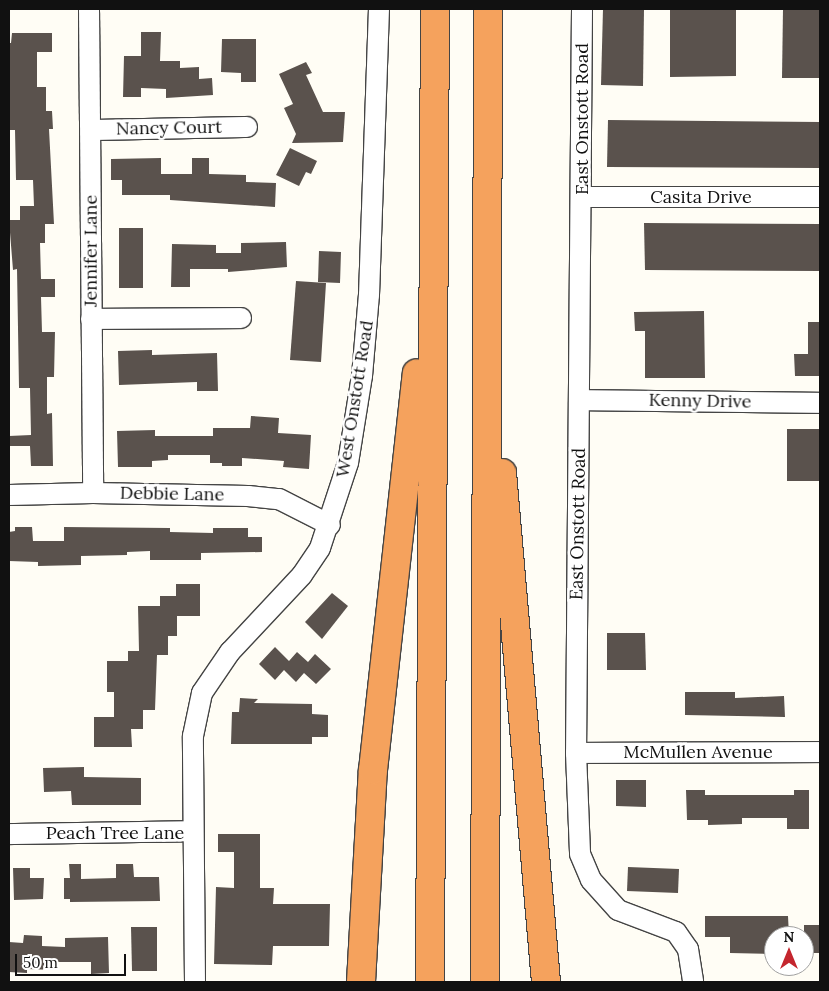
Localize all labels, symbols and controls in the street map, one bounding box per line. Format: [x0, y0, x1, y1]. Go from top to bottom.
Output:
street label: East Onstott Road [571, 43, 593, 195]
street label: Nancy Court [116, 116, 222, 140]
street label: Casita Drive [650, 186, 752, 208]
street label: Jennifer Lane [80, 195, 102, 307]
street label: West Onstott Road [332, 319, 378, 479]
street label: Kenny Drive [648, 389, 752, 413]
street label: East Onstott Road [566, 448, 590, 600]
street label: Debbie Lane [120, 482, 224, 506]
street label: McMullen Avenue [623, 741, 773, 763]
street label: Peach Tree Lane [46, 822, 184, 844]
north arrow [764, 926, 814, 976]
text: N [784, 928, 794, 946]
scale bar [18, 944, 129, 976]
text: 50 m [23, 953, 58, 972]

